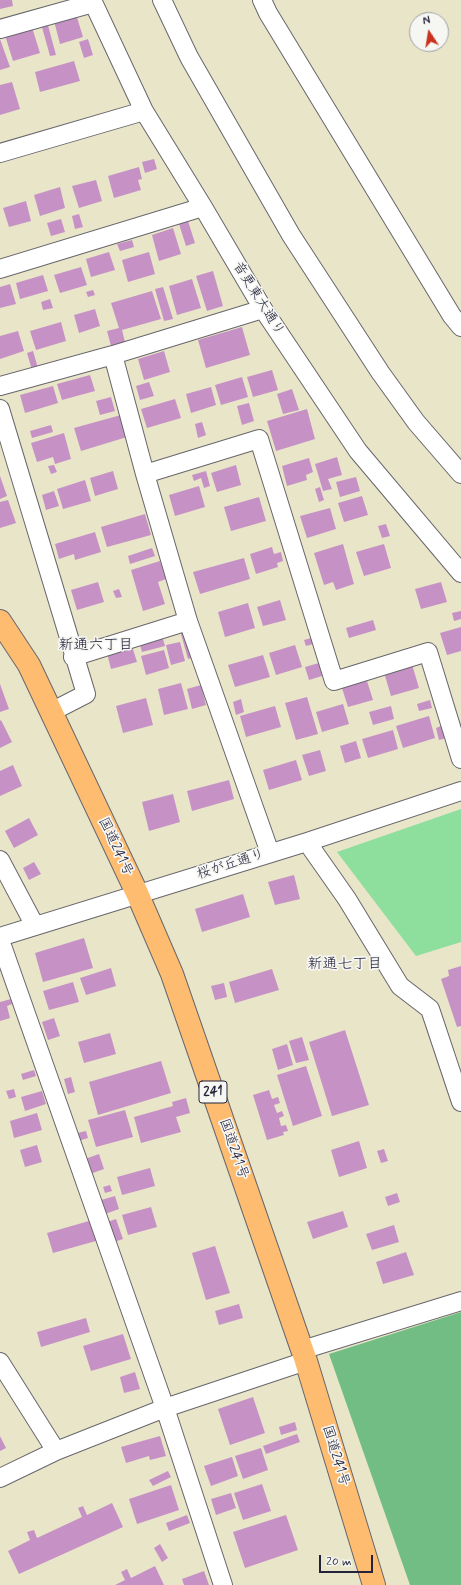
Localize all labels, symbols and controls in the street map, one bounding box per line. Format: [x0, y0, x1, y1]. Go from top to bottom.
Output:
north arrow [409, 12, 449, 52]
text: N [422, 14, 432, 29]
street label: 音更東大通り [229, 259, 287, 339]
district label: 新通六丁目 [59, 637, 133, 655]
street label: 国道241号 [94, 815, 136, 879]
street label: 桜が丘通り [195, 846, 267, 884]
district label: 新通七丁目 [308, 956, 382, 974]
road number: 241 [199, 1081, 227, 1103]
street label: 国道241号 [215, 1117, 251, 1181]
street label: 国道241号 [318, 1424, 352, 1488]
scale bar [321, 1547, 375, 1573]
text: 20 m [326, 1554, 352, 1570]

